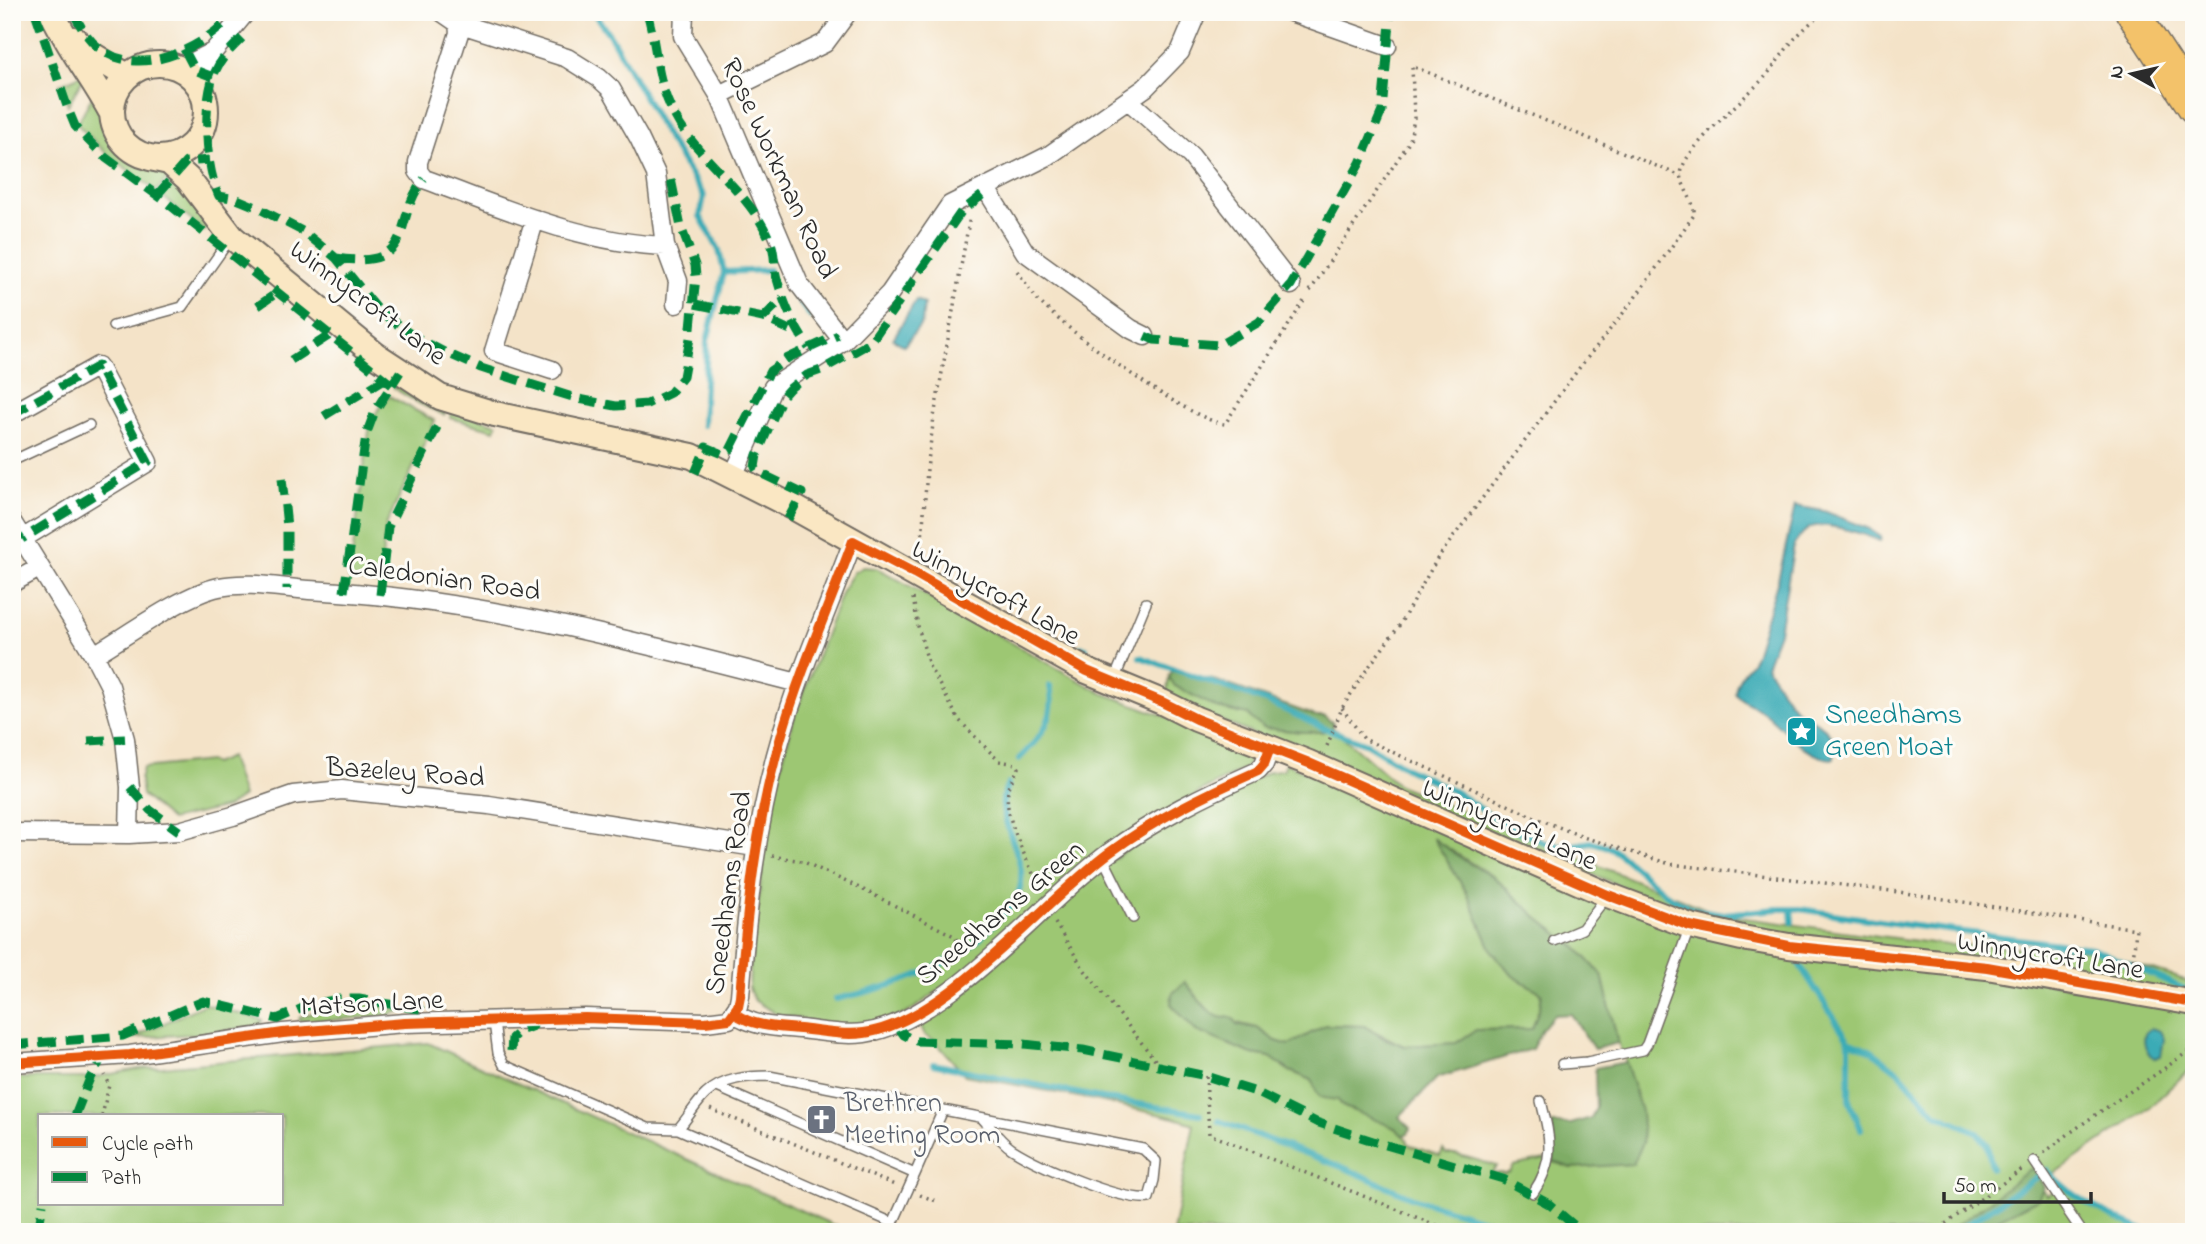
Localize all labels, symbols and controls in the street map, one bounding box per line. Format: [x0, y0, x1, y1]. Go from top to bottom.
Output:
north arrow [2098, 38, 2168, 108]
street label: Rose Workman Road [709, 52, 847, 286]
text: N [2103, 64, 2132, 80]
street label: Winnycroft Lane [280, 231, 455, 377]
street label: Winnycroft Lane [903, 531, 1088, 658]
street label: Caledonian Road [345, 546, 543, 614]
place label: Sneedhams Green Moat [1825, 696, 1962, 769]
place icon: Sneedhams Green Moat [1785, 715, 1819, 749]
street label: Bazeley Road [323, 748, 486, 800]
street label: Winnycroft Lane [1415, 769, 1604, 883]
street label: Sneedhams Road [695, 788, 765, 997]
street label: Sneedhams Green [908, 831, 1094, 997]
street label: Winnycroft Lane [1954, 922, 2146, 992]
street label: Matson Lane [300, 981, 445, 1029]
place label: Brethren Meeting Room [843, 1084, 1000, 1157]
church icon: Brethren Meeting Room [804, 1103, 838, 1137]
legend [38, 1114, 284, 1206]
text: Cycle path [102, 1130, 193, 1162]
scale bar [1944, 1160, 2090, 1204]
text: Path [102, 1164, 141, 1194]
text: 50 m [1954, 1172, 1997, 1202]

